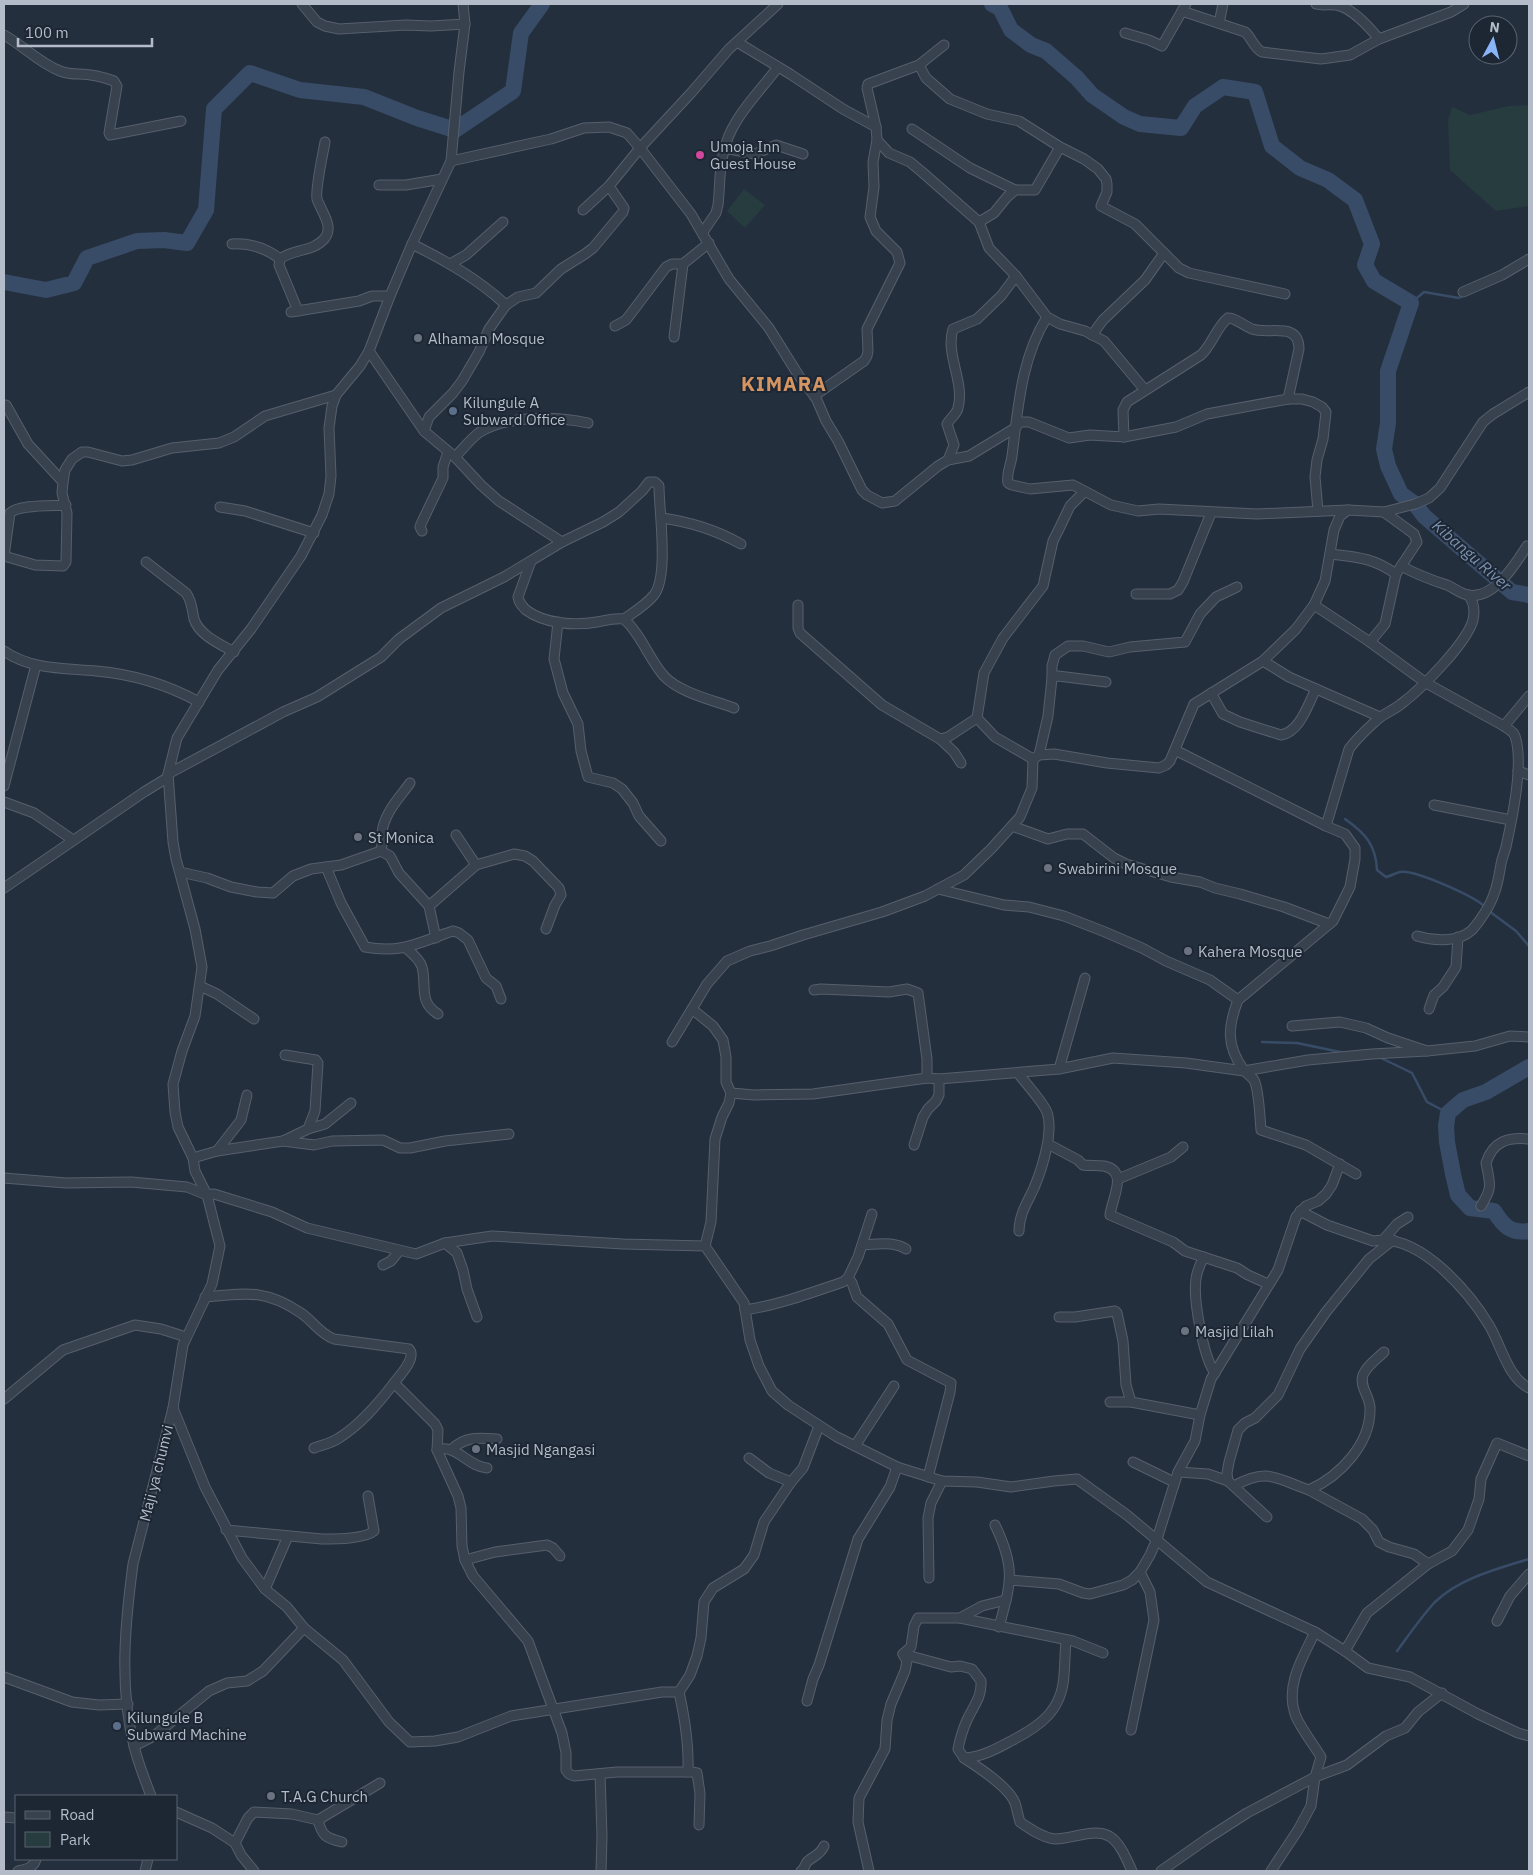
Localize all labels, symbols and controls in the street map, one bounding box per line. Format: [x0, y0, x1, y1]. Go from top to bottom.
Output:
scale bar [18, 15, 151, 47]
north arrow [1468, 15, 1518, 65]
text: N [1488, 18, 1501, 37]
text: 100 m [25, 23, 69, 42]
place label: Umoja Inn Guest House [710, 137, 796, 173]
marker: Umoja Inn Guest House [694, 149, 706, 161]
place label: Alhaman Mosque [428, 329, 545, 348]
marker: Alhaman Mosque [412, 332, 424, 344]
district label: KIMARA [741, 370, 827, 397]
place label: Kilungule A Subward Office [463, 393, 566, 429]
marker: Kilungule A Subward Office [447, 405, 459, 417]
water label: Kibangu River [1428, 515, 1517, 596]
place label: St Monica [368, 828, 434, 847]
marker: St Monica [352, 831, 364, 843]
place label: Swabirini Mosque [1058, 859, 1177, 878]
marker: Swabirini Mosque [1042, 862, 1054, 874]
place label: Kahera Mosque [1198, 942, 1302, 961]
marker: Kahera Mosque [1182, 945, 1194, 957]
place label: Masjid Lilah [1195, 1322, 1274, 1341]
marker: Masjid Lilah [1179, 1325, 1191, 1337]
street label: Maji ya chumvi [135, 1423, 177, 1523]
place label: Masjid Ngangasi [486, 1440, 595, 1459]
marker: Masjid Ngangasi [470, 1443, 482, 1455]
place label: Kilungule B Subward Machine [127, 1708, 247, 1744]
marker: Kilungule B Subward Machine [111, 1720, 123, 1732]
place label: T.A.G Church [281, 1787, 368, 1806]
marker: T.A.G Church [265, 1790, 277, 1802]
legend [15, 1795, 178, 1860]
text: Road [60, 1805, 95, 1824]
text: Park [60, 1830, 90, 1849]

